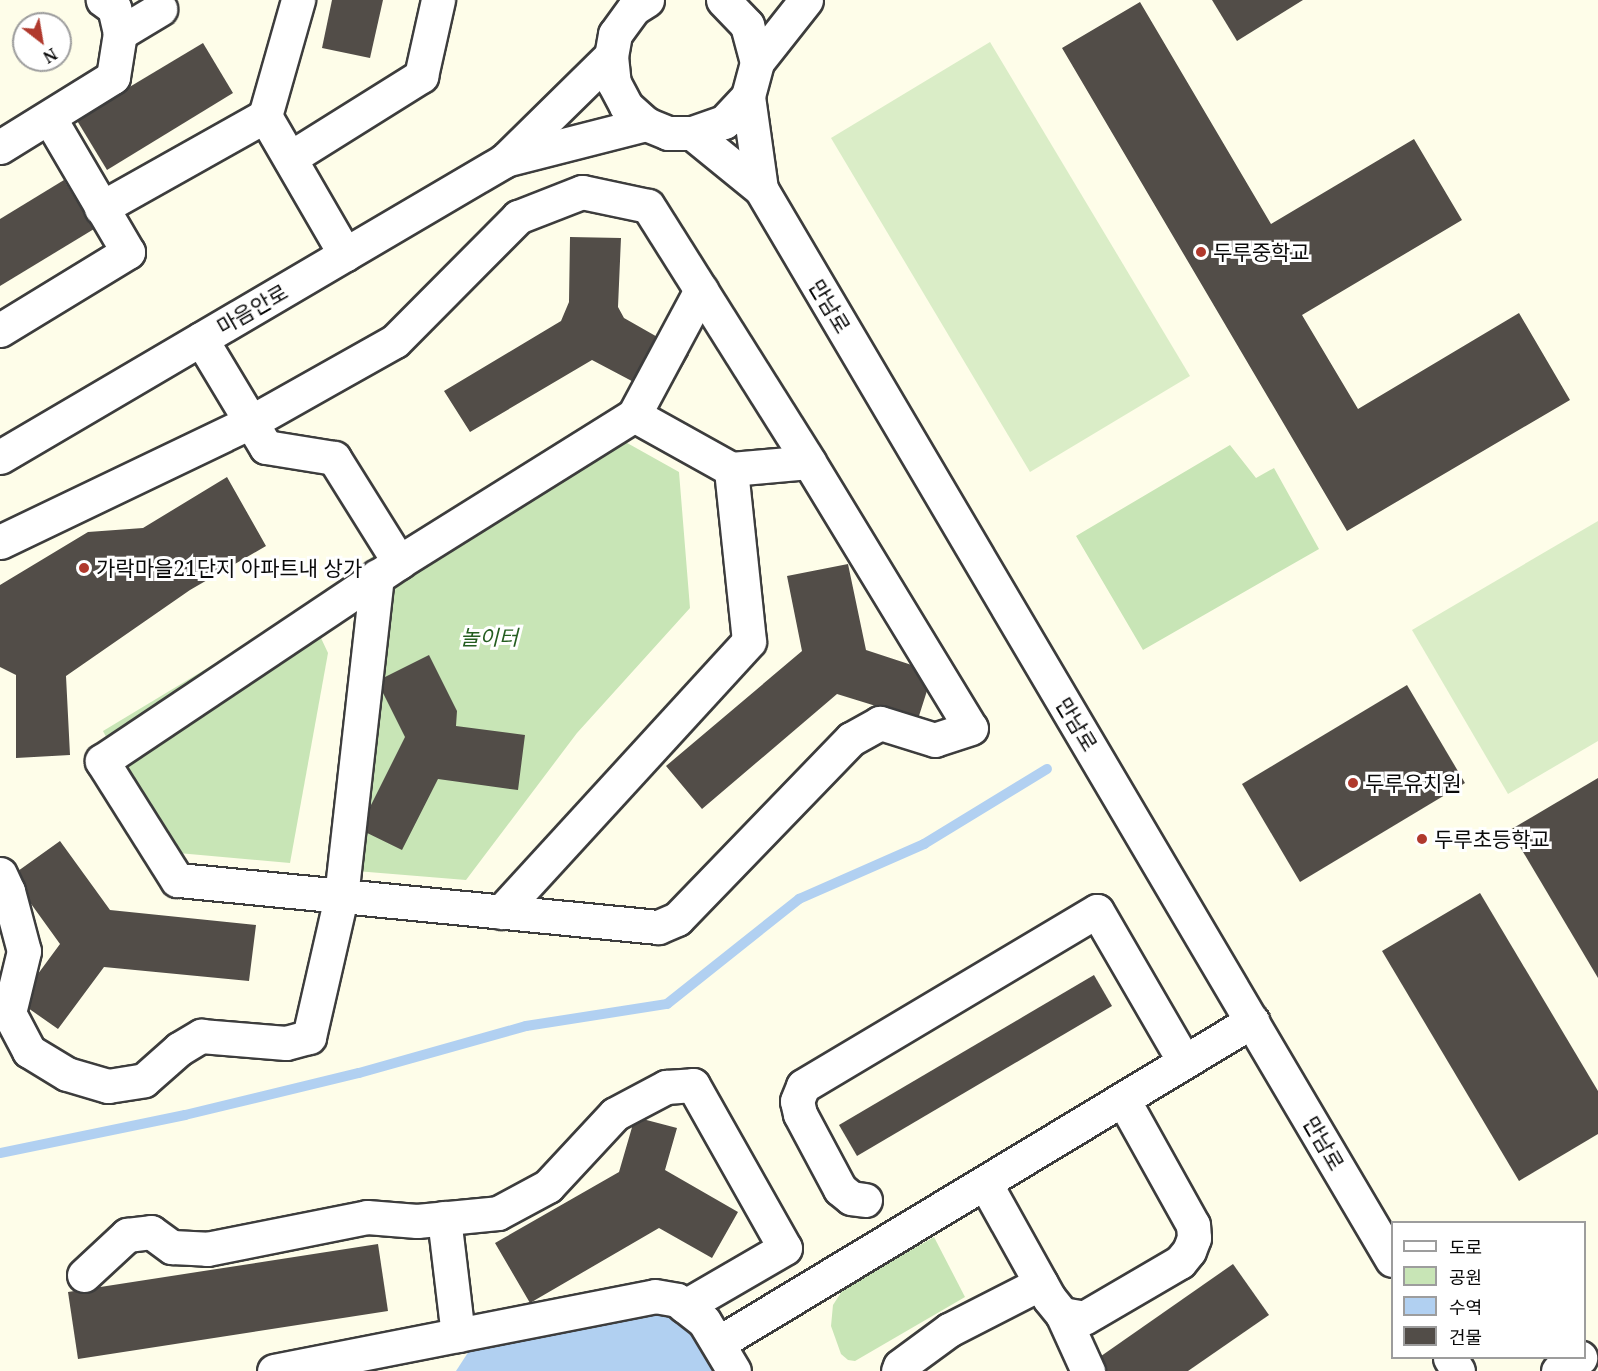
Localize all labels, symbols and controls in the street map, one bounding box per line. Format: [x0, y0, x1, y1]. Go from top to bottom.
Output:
north arrow [12, 12, 72, 72]
text: N [39, 43, 61, 68]
place label: 두루중학교 [1213, 239, 1310, 265]
marker: 두루중학교 [1194, 245, 1208, 259]
street label: 만남로 [804, 275, 856, 337]
street label: 마음안로 [212, 279, 292, 339]
place label: 가락마을21단지 아파트내 상가 [96, 555, 362, 581]
marker: 가락마을21단지 아파트내 상가 [77, 561, 91, 575]
park label: 놀이터 [460, 624, 518, 650]
street label: 만남로 [1051, 693, 1103, 755]
place label: 두루유치원 [1365, 770, 1462, 796]
marker: 두루유치원 [1346, 776, 1360, 790]
place label: 두루초등학교 [1434, 826, 1550, 852]
marker: 두루초등학교 [1415, 832, 1429, 846]
street label: 만남로 [1299, 1112, 1349, 1174]
legend [1391, 1221, 1586, 1359]
text: 도로 [1449, 1235, 1482, 1259]
text: 공원 [1449, 1265, 1482, 1289]
text: 수역 [1449, 1295, 1482, 1319]
text: 건물 [1449, 1325, 1482, 1349]

